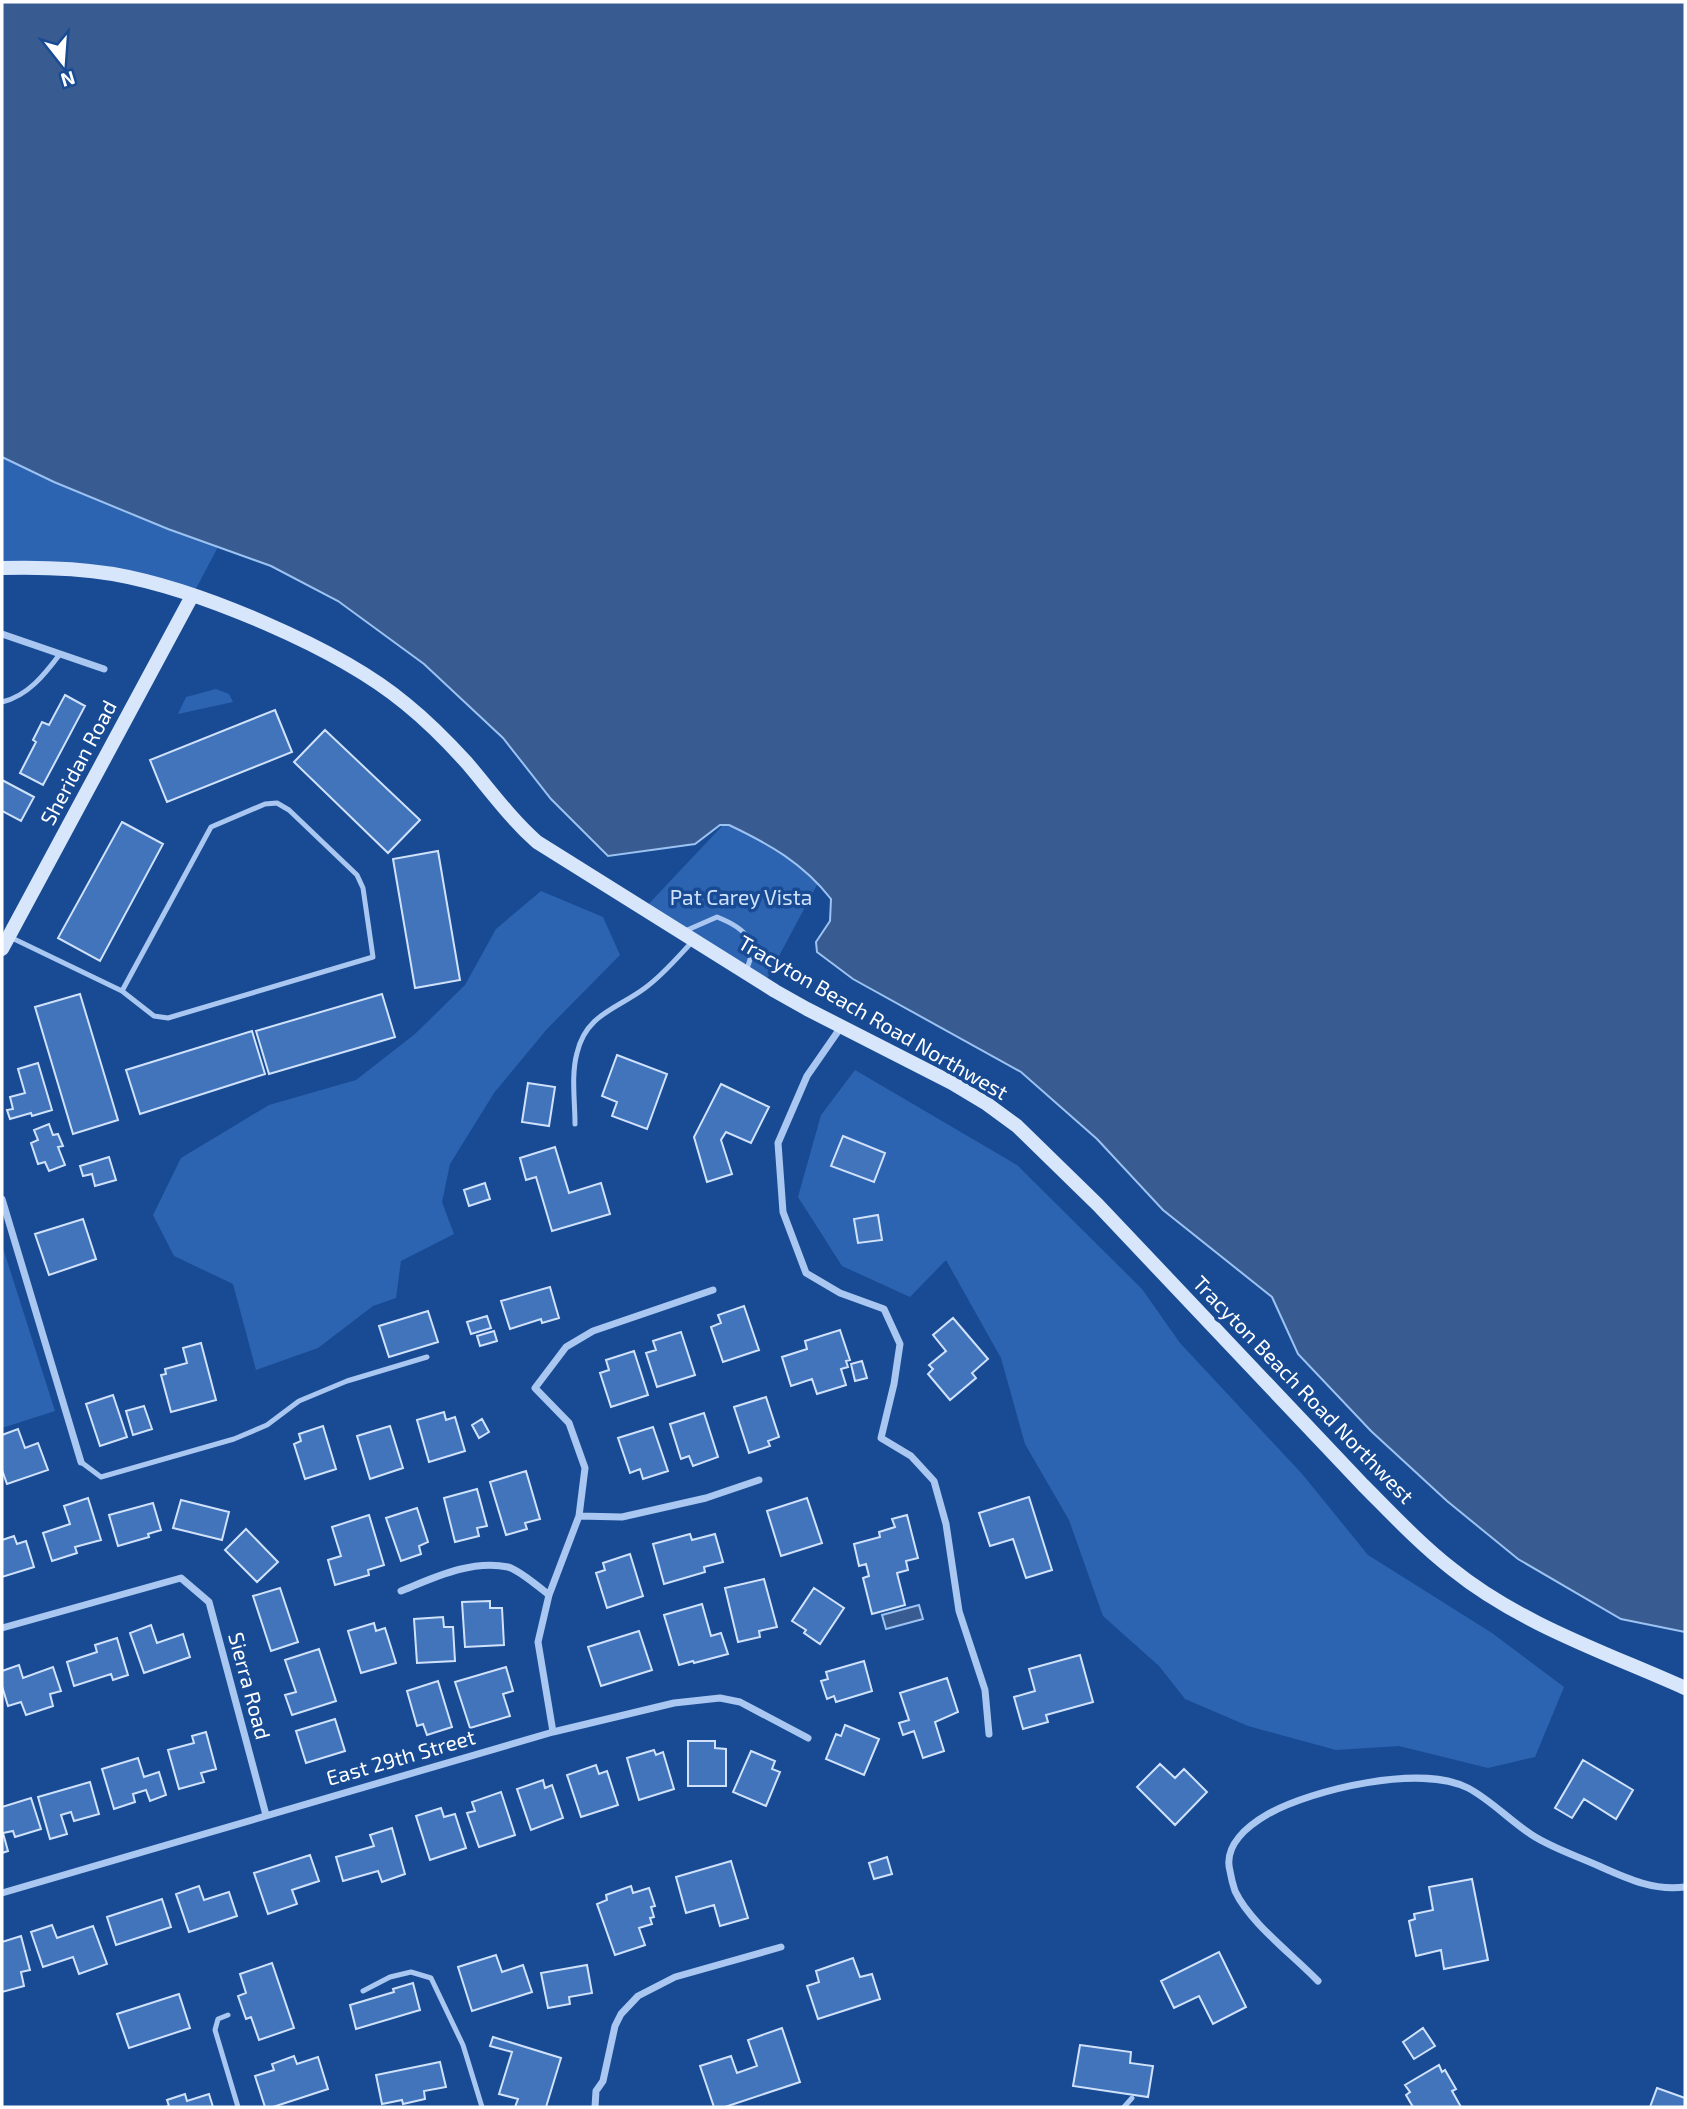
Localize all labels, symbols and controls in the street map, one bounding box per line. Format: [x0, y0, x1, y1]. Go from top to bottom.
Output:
north arrow [28, 28, 98, 98]
text: N [58, 67, 78, 93]
street label: Sheridan Road [34, 696, 121, 829]
park label: Pat Carey Vista [670, 884, 812, 909]
street label: Tracyton Beach Road Northwest [735, 929, 1013, 1104]
street label: Tracyton Beach Road Northwest [1188, 1270, 1420, 1508]
street label: Sierra Road [224, 1629, 277, 1742]
street label: East 29th Street [323, 1723, 478, 1790]

